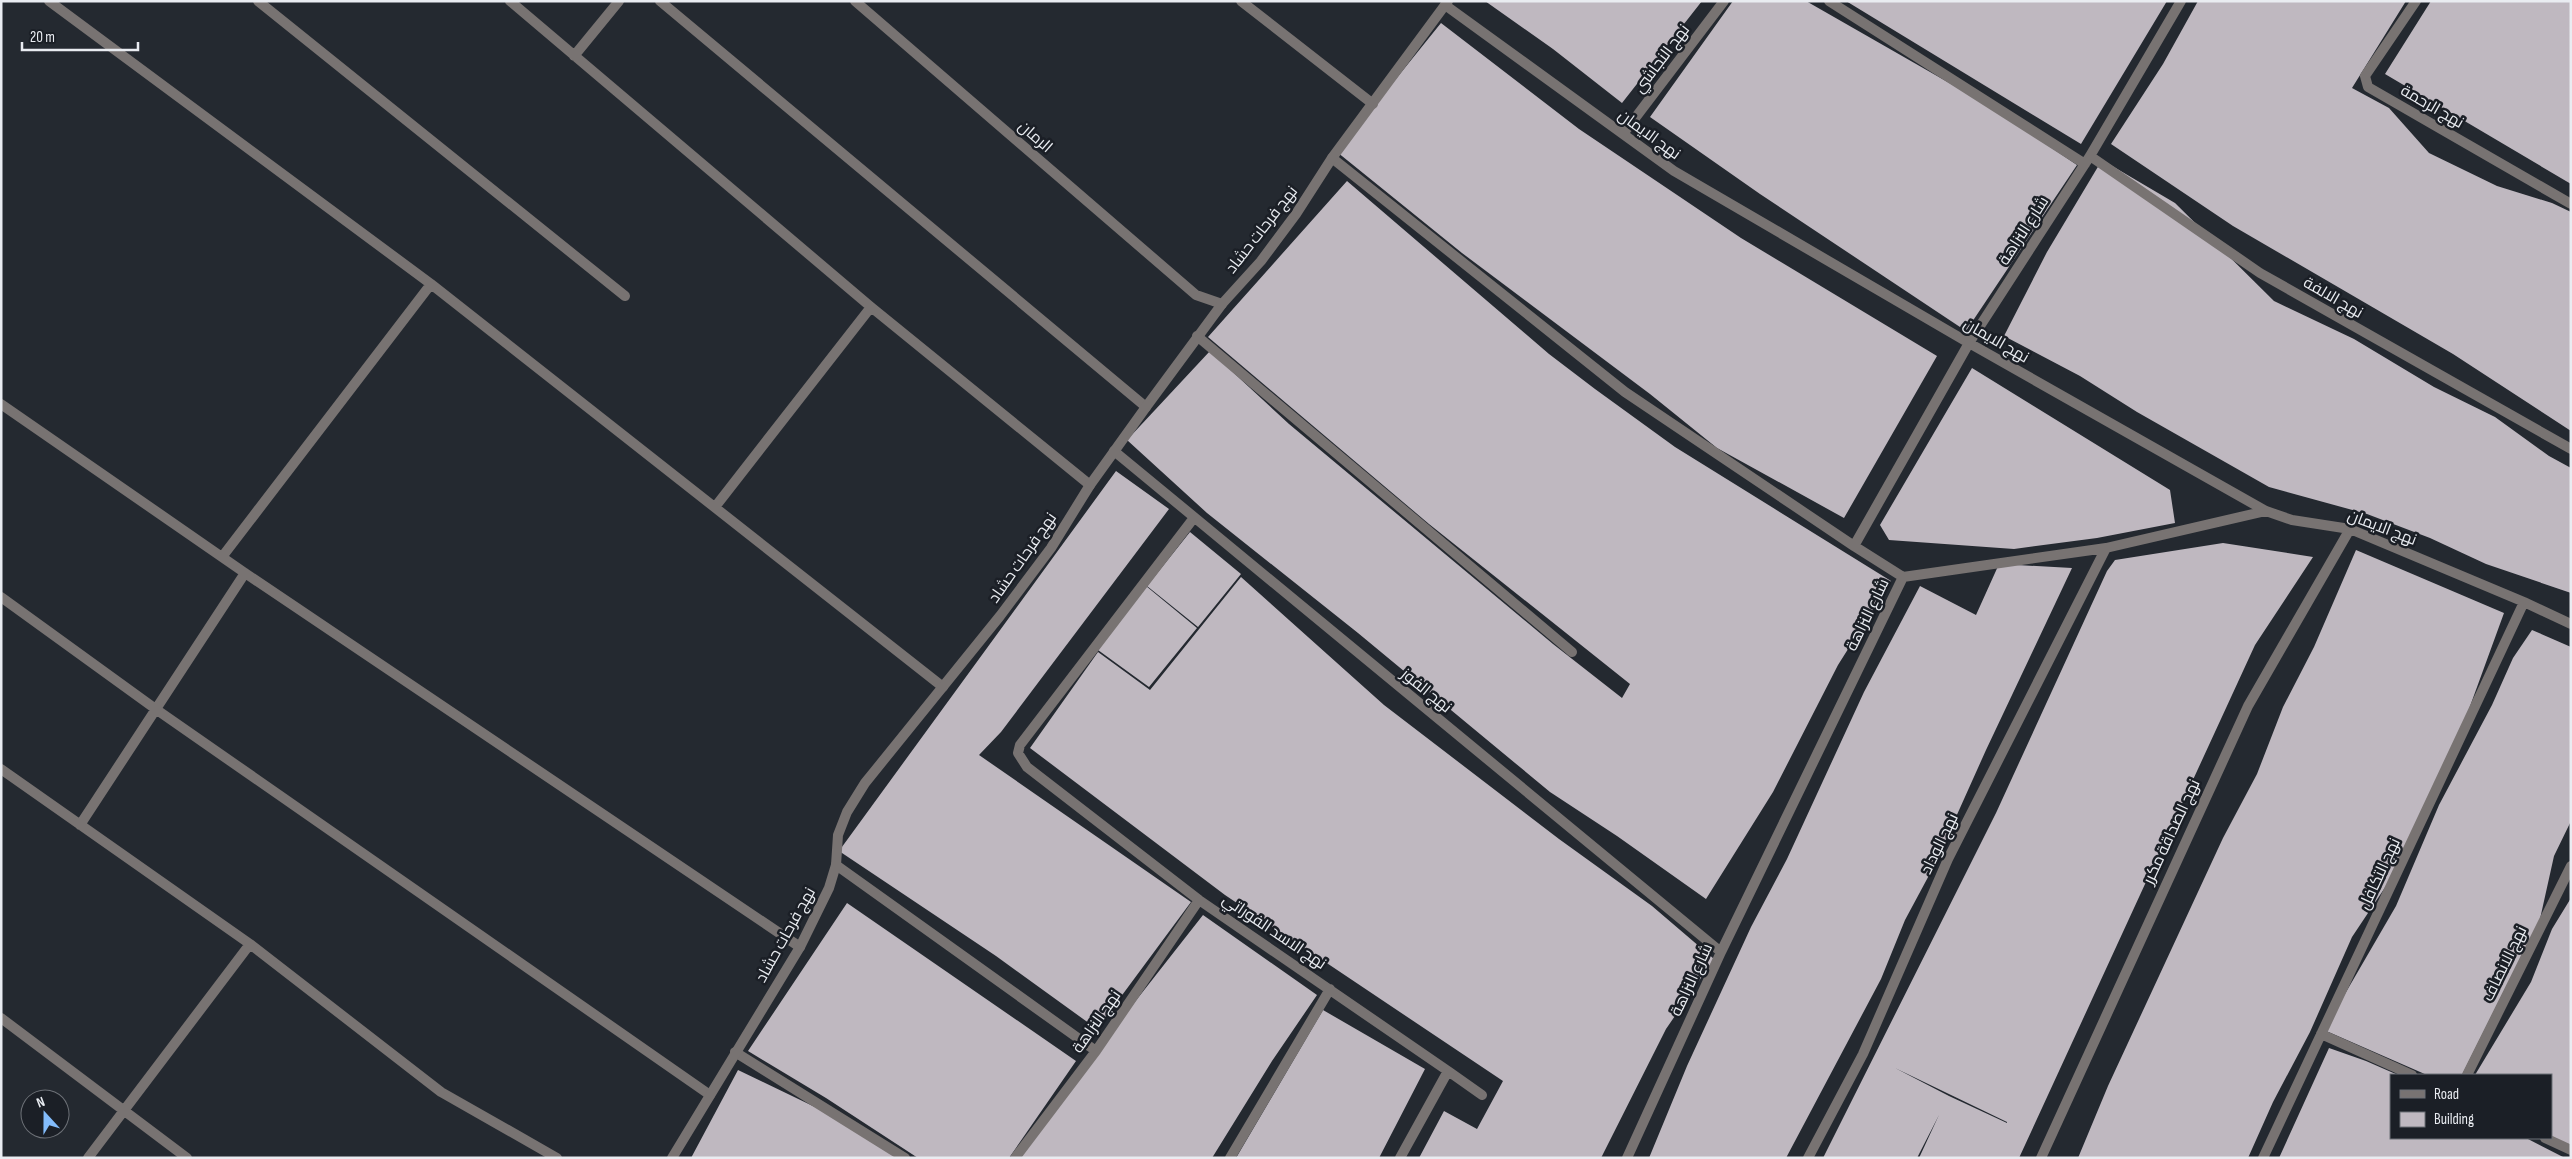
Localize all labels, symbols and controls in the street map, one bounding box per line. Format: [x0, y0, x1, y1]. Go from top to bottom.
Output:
scale bar [22, 20, 139, 52]
street label: نهج النجاشي [1630, 21, 1696, 98]
text: 20 m [30, 28, 55, 47]
street label: نهج الرحمة [2397, 81, 2467, 134]
street label: نهج الايمان [1614, 106, 1684, 165]
street label: الرمان [1014, 117, 1056, 157]
street label: نهج فرحات حشاد [1222, 182, 1303, 278]
street label: شارع النزاهة [1995, 193, 2054, 269]
street label: نهج الالفة [2299, 273, 2366, 324]
street label: نهج الايمان [1959, 315, 2032, 368]
street label: نهج الايمان [2344, 506, 2419, 551]
street label: نهج فرحات حشاد [985, 509, 1062, 607]
street label: شارع النزاهة [1842, 576, 1895, 655]
street label: نهج الفوز [1395, 664, 1455, 718]
street label: نهج الصداقة مكرر [2139, 776, 2206, 889]
street label: نهج الوداد [1917, 811, 1964, 878]
street label: نهج التكافل [2355, 835, 2406, 913]
street label: نهج فرحات حشاد [752, 884, 821, 986]
street label: نهج الاسد الفوراتي [1217, 890, 1330, 976]
street label: نهج الانصاف [2479, 923, 2532, 1005]
street label: شارع النزاهة [1667, 941, 1718, 1020]
street label: نهج النزاهة [1069, 987, 1126, 1057]
legend [2390, 1074, 2552, 1139]
text: Road [2434, 1085, 2459, 1104]
north arrow [20, 1089, 70, 1139]
text: N [34, 1093, 47, 1112]
text: Building [2434, 1110, 2474, 1129]

